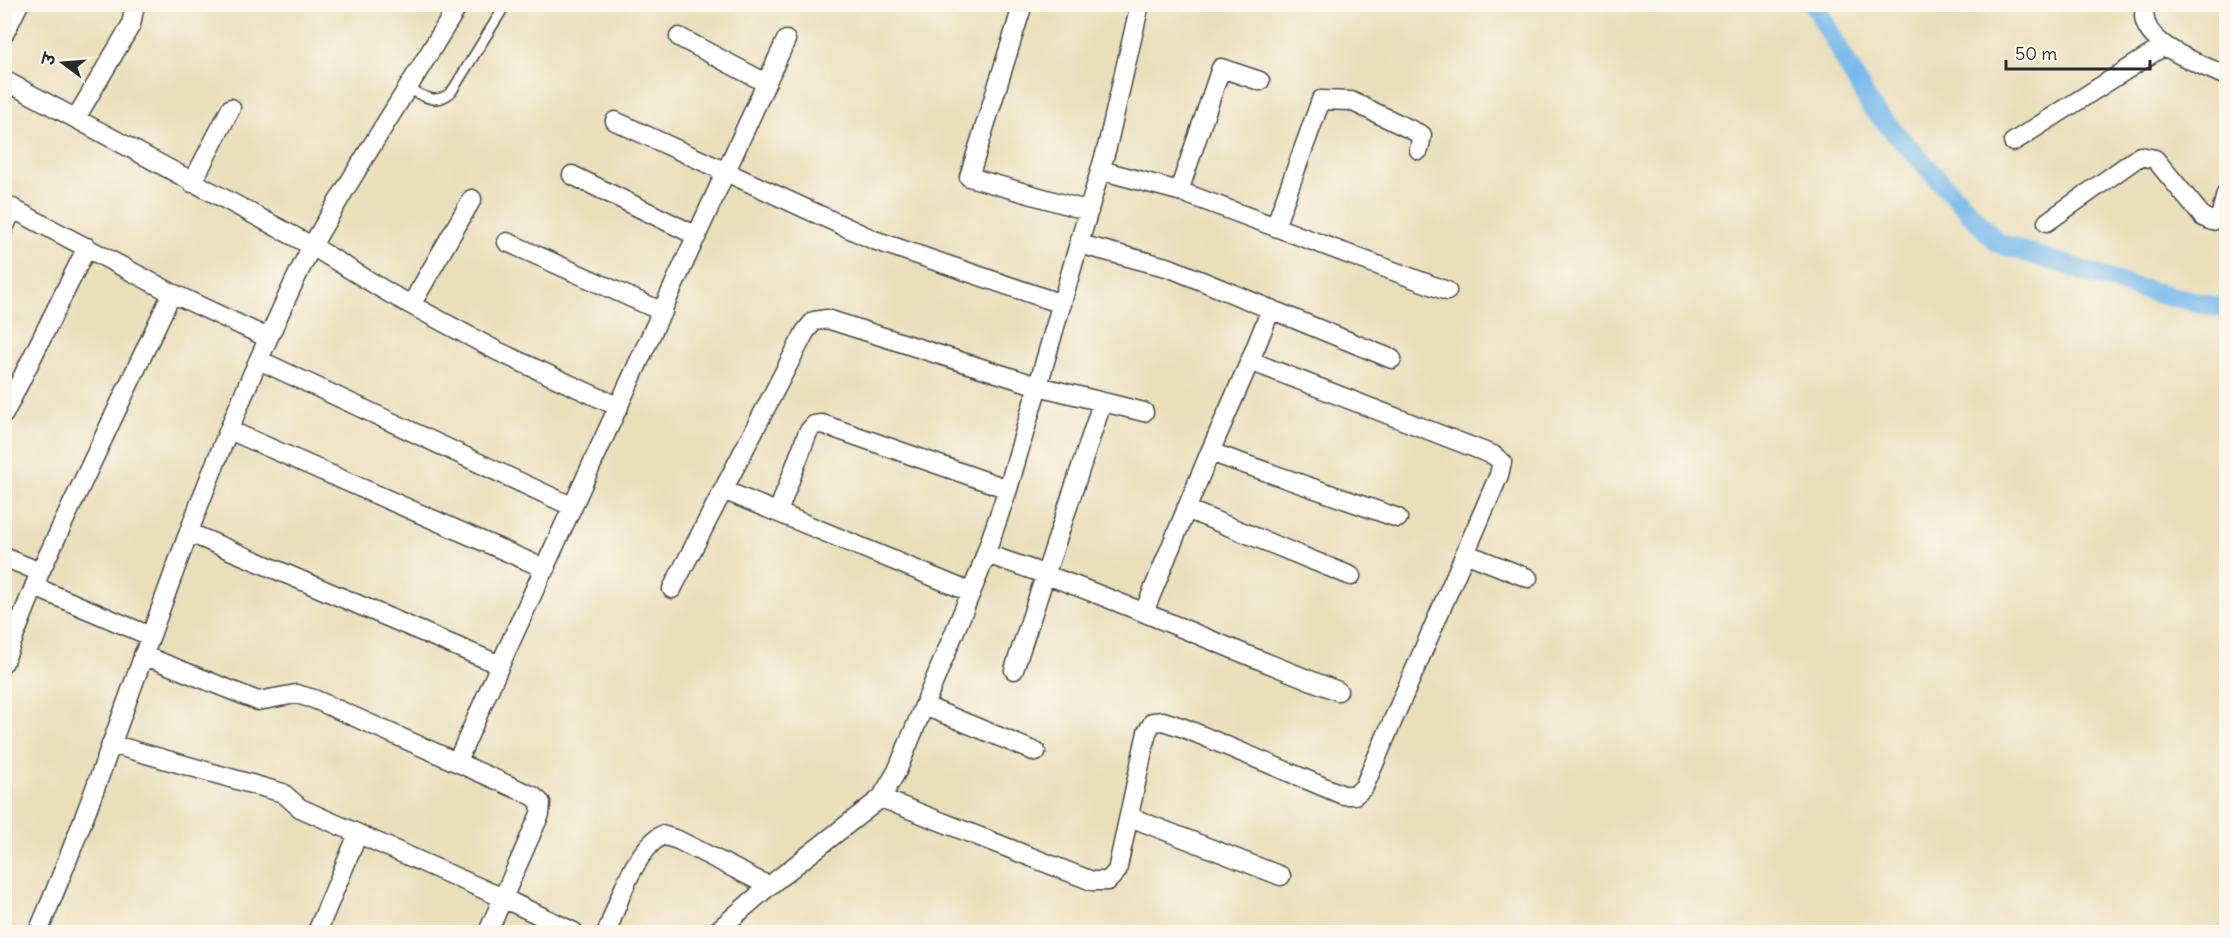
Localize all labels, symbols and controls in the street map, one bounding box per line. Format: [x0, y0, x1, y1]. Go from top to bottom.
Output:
north arrow [33, 33, 93, 93]
scale bar [2006, 33, 2150, 71]
text: 50 m [2015, 42, 2057, 65]
text: उ [37, 50, 60, 69]

